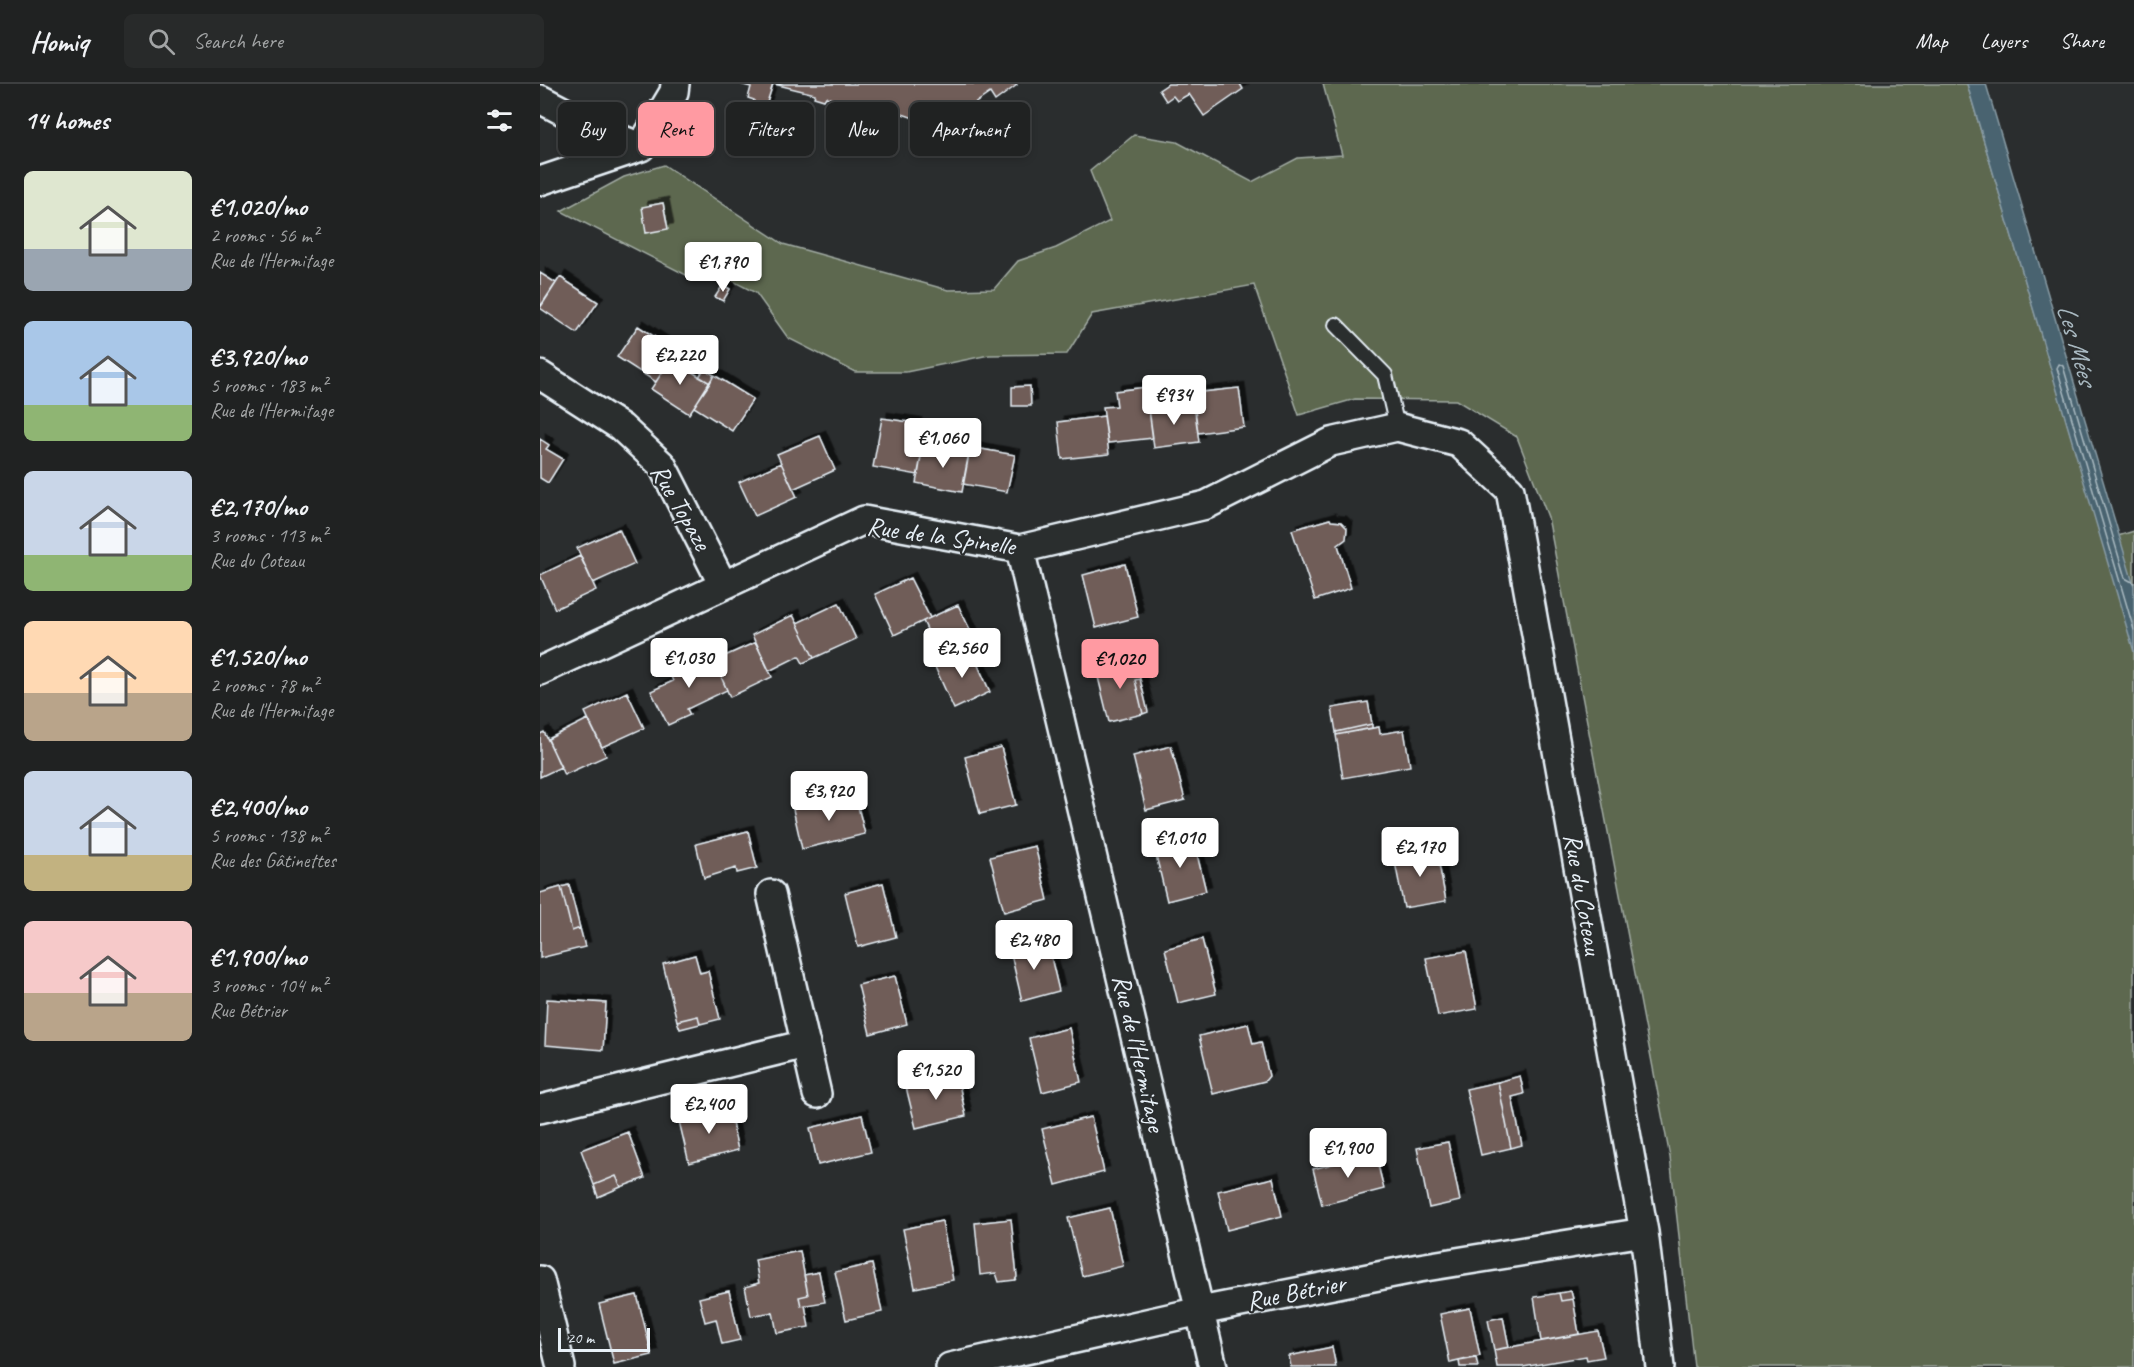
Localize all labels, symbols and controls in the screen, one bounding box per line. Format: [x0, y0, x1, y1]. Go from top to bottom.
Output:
search box [124, 14, 544, 68]
text: Homiq [30, 24, 88, 59]
icon: search [145, 25, 178, 58]
text: Search here [193, 27, 283, 55]
text: Map [1915, 28, 1948, 54]
text: Layers [1981, 28, 2027, 54]
text: Share [2060, 28, 2104, 54]
chip: Buy [558, 102, 626, 156]
chip: Rent [638, 102, 714, 156]
chip: Filters [726, 102, 814, 156]
chip: New [826, 102, 898, 156]
chip: Apartment [910, 102, 1030, 156]
text: 14 homes [24, 104, 109, 137]
icon: filters [483, 104, 516, 137]
text: €1,020/mo [210, 190, 307, 223]
icon: home [72, 195, 144, 267]
text: 2 rooms · 56 m² [210, 223, 318, 248]
pin: €1,790 [674, 242, 772, 293]
text: Rue de l'Hermitage [210, 248, 333, 273]
text: €1,790 [699, 249, 747, 274]
water label: Les Mées [2049, 300, 2106, 393]
pin: €2,220 [631, 335, 729, 386]
text: €3,920/mo [210, 340, 307, 373]
text: €2,220 [656, 342, 704, 367]
icon: home [72, 345, 144, 417]
text: 5 rooms · 183 m² [210, 373, 327, 398]
pin: €934 [1138, 375, 1210, 426]
text: €934 [1156, 382, 1192, 407]
text: Rue de l'Hermitage [210, 398, 333, 423]
pin: €1,060 [894, 418, 992, 469]
text: €1,060 [918, 425, 968, 450]
street label: Rue Topaze [643, 458, 720, 557]
text: €2,170/mo [210, 490, 307, 523]
icon: home [72, 495, 144, 567]
street label: Rue de la Spinelle [865, 509, 1020, 563]
text: 3 rooms · 113 m² [210, 523, 327, 548]
text: Rue du Coteau [210, 548, 304, 573]
pin: €2,560 [913, 628, 1011, 679]
text: €2,560 [937, 635, 987, 660]
pin: €1,030 [640, 638, 738, 689]
pin: €1,020 [1071, 639, 1169, 690]
text: €1,520/mo [210, 640, 307, 673]
icon: home [72, 645, 144, 717]
text: €1,030 [665, 645, 713, 670]
text: €1,020 [1096, 646, 1144, 671]
text: 2 rooms · 78 m² [210, 673, 318, 698]
text: Rue de l'Hermitage [210, 698, 333, 723]
pin: €3,920 [780, 771, 878, 822]
text: €3,920 [805, 778, 853, 803]
text: €2,400/mo [210, 790, 307, 823]
icon: home [72, 795, 144, 867]
pin: €1,010 [1131, 818, 1229, 869]
text: 5 rooms · 138 m² [210, 823, 327, 848]
text: €1,010 [1156, 825, 1204, 850]
pin: €2,170 [1371, 827, 1469, 878]
street label: Rue du Coteau [1556, 831, 1610, 959]
text: €2,170 [1396, 834, 1444, 859]
text: Rue des Gâtinettes [210, 848, 336, 873]
pin: €2,480 [985, 920, 1083, 971]
text: €2,480 [1010, 927, 1058, 952]
text: €1,900/mo [210, 940, 307, 973]
icon: home [72, 945, 144, 1017]
street label: Rue de l'Hermitage [1105, 971, 1174, 1137]
text: 3 rooms · 104 m² [210, 973, 327, 998]
text: Rue Bétrier [210, 998, 287, 1023]
pin: €1,520 [887, 1050, 985, 1101]
text: €1,520 [912, 1057, 960, 1082]
pin: €2,400 [660, 1084, 758, 1135]
text: €2,400 [685, 1091, 733, 1116]
pin: €1,900 [1299, 1128, 1397, 1179]
text: €1,900 [1324, 1135, 1372, 1160]
street label: Rue Bétrier [1244, 1266, 1351, 1318]
scale bar [558, 1325, 650, 1352]
text: 20 m [567, 1328, 594, 1348]

